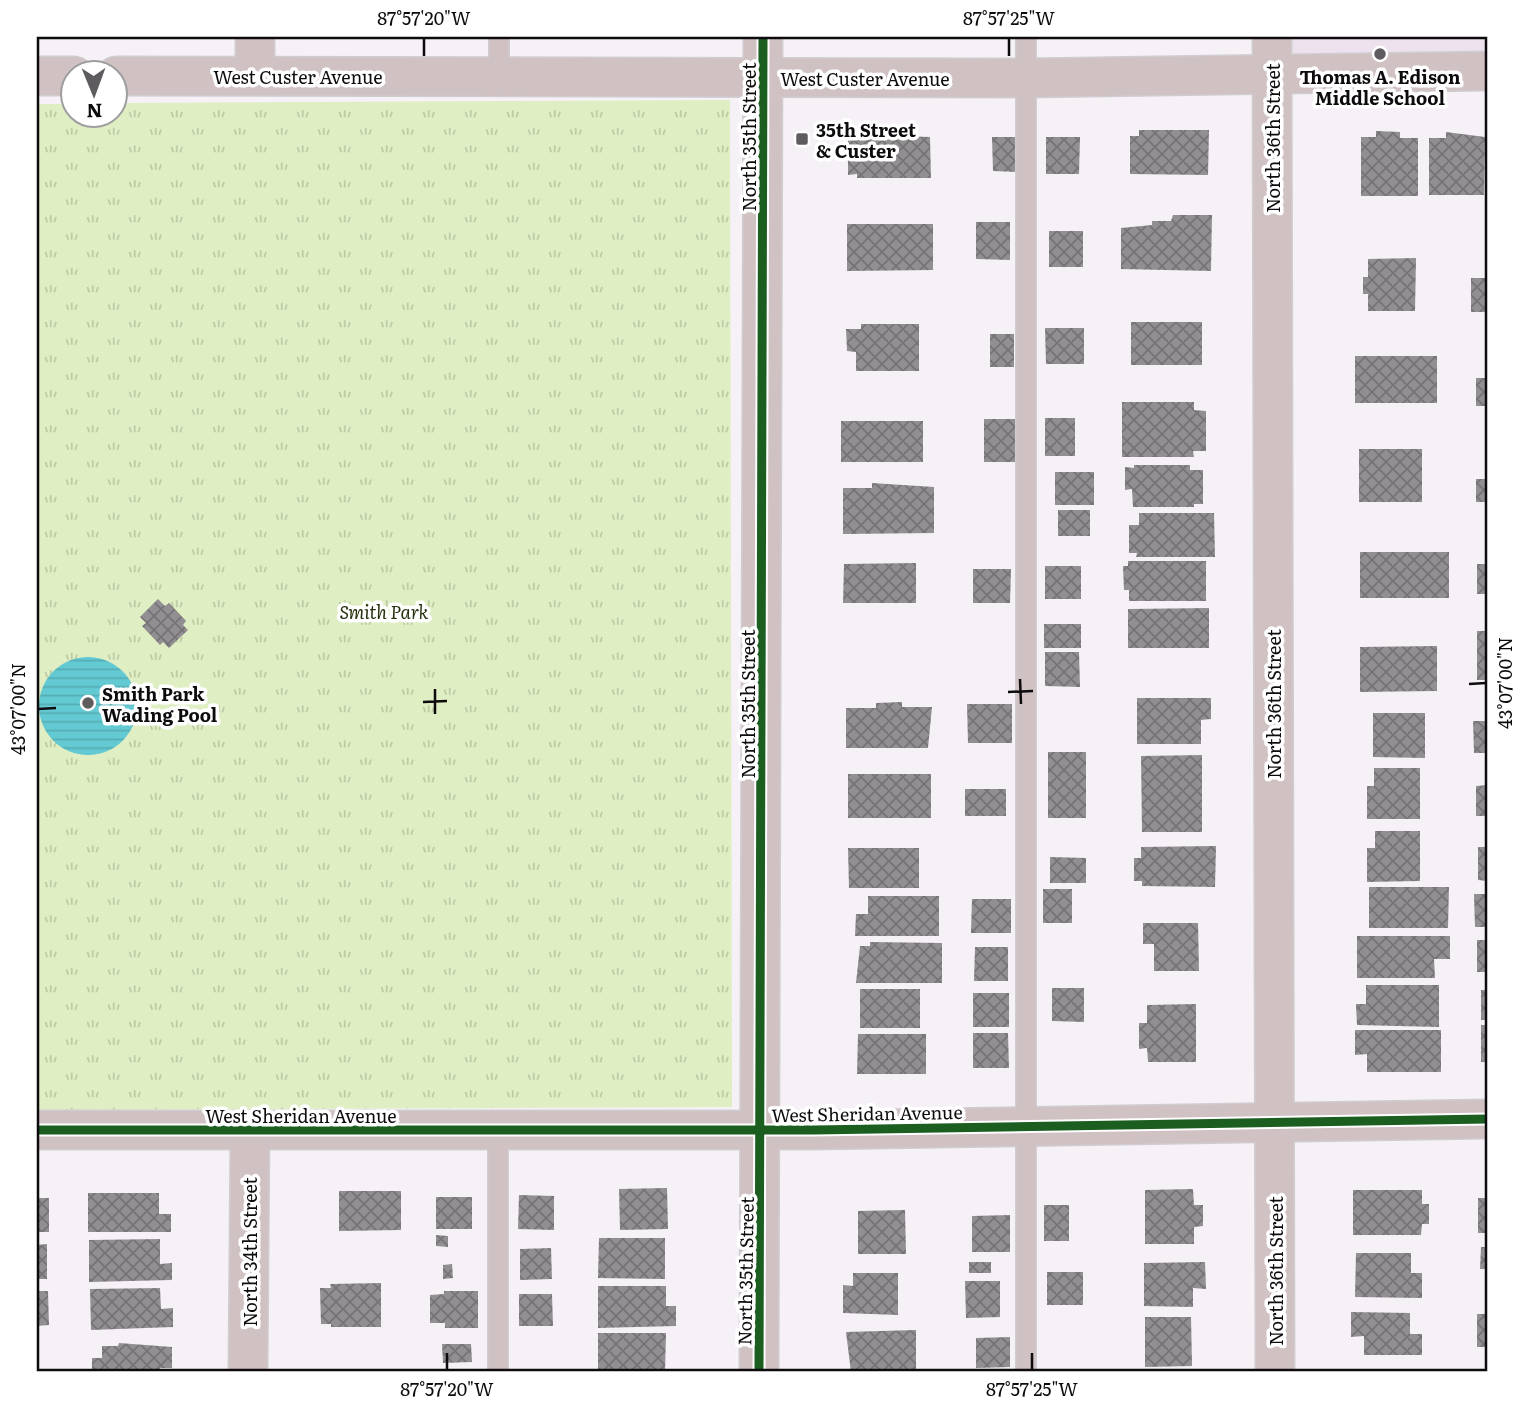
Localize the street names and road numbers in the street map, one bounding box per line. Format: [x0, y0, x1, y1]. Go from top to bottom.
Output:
street label: North 35th Street [735, 62, 762, 211]
street label: West Custer Avenue [213, 63, 383, 90]
street label: North 36th Street [1259, 63, 1286, 213]
street label: West Custer Avenue [780, 65, 950, 92]
street label: North 35th Street [734, 629, 761, 778]
street label: North 36th Street [1260, 629, 1287, 779]
street label: West Sheridan Avenue [771, 1098, 963, 1128]
street label: West Sheridan Avenue [205, 1102, 397, 1129]
street label: North 34th Street [236, 1176, 263, 1327]
street label: North 35th Street [730, 1196, 760, 1346]
street label: North 36th Street [1262, 1196, 1289, 1346]

